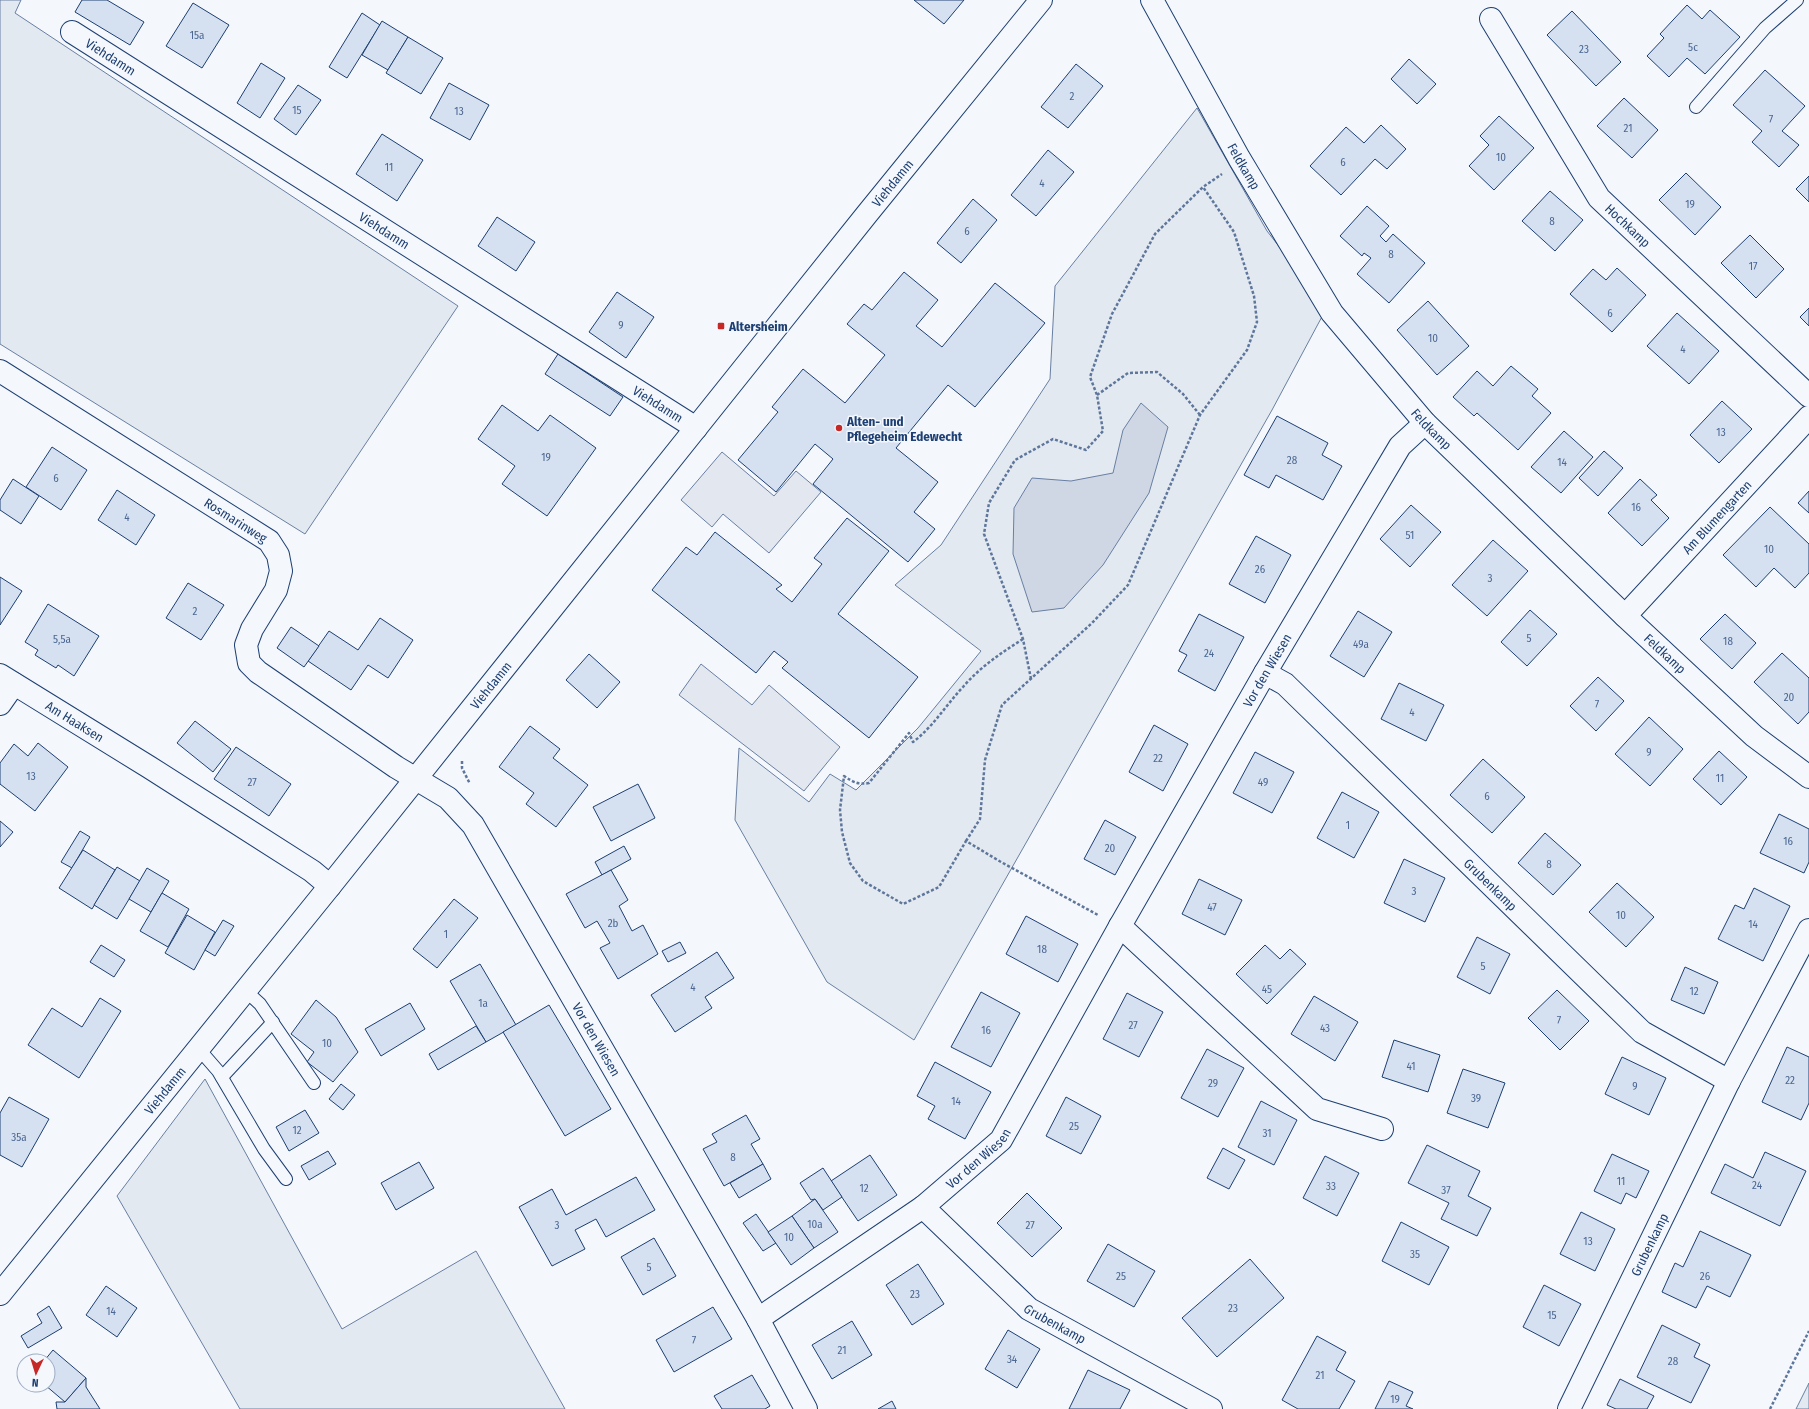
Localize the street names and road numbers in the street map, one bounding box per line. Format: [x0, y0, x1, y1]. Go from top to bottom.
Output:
street label: Viehdamm [83, 35, 139, 78]
street label: Feldkamp [1225, 140, 1264, 192]
street label: Viehdamm [869, 156, 916, 210]
street label: Hochkamp [1602, 201, 1654, 250]
street label: Viehdamm [357, 209, 412, 252]
street label: Viehdamm [630, 382, 686, 425]
street label: Feldkamp [1408, 405, 1455, 452]
street label: Am Blumengarten [1679, 477, 1754, 557]
street label: Rosmarinweg [202, 495, 271, 546]
street label: Feldkamp [1641, 630, 1689, 676]
street label: Vor den Wiesen [1240, 631, 1294, 709]
street label: Viehdamm [467, 658, 514, 712]
street label: Am Haaksen [43, 698, 107, 745]
street label: Grubenkamp [1461, 855, 1520, 914]
street label: Vor den Wiesen [570, 1000, 624, 1079]
street label: Viehdamm [141, 1064, 188, 1117]
street label: Vor den Wiesen [943, 1126, 1013, 1191]
street label: Grubenkamp [1628, 1211, 1671, 1278]
street label: Grubenkamp [1021, 1301, 1089, 1346]

